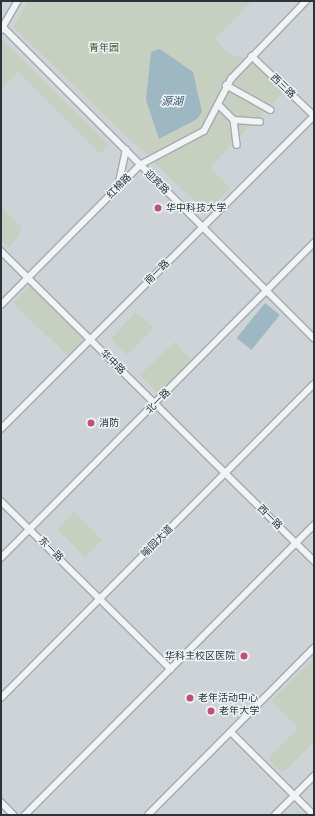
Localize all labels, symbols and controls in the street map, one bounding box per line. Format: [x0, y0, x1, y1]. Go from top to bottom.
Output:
park label: 青年园 [89, 42, 119, 54]
street label: 西三路 [268, 71, 298, 101]
water label: 源湖 [161, 95, 183, 109]
street label: 迎宾路 [142, 167, 172, 197]
street label: 红棉路 [104, 171, 134, 201]
place label: 华中科技大学 [166, 202, 226, 214]
marker: 华中科技大学 [153, 203, 163, 213]
street label: 南一路 [142, 257, 172, 287]
street label: 华中路 [98, 347, 128, 377]
street label: 北一路 [143, 386, 173, 416]
place label: 消防 [99, 417, 119, 429]
marker: 消防 [86, 418, 96, 428]
street label: 西一路 [255, 502, 285, 532]
street label: 喻园大道 [139, 523, 175, 559]
street label: 东一路 [36, 534, 66, 564]
place label: 华科主校区医院 [165, 650, 235, 662]
marker: 华科主校区医院 [238, 650, 250, 662]
place label: 老年活动中心 [198, 692, 258, 704]
marker: 老年活动中心 [185, 693, 195, 703]
place label: 老年大学 [219, 705, 259, 717]
marker: 老年大学 [206, 706, 216, 716]

